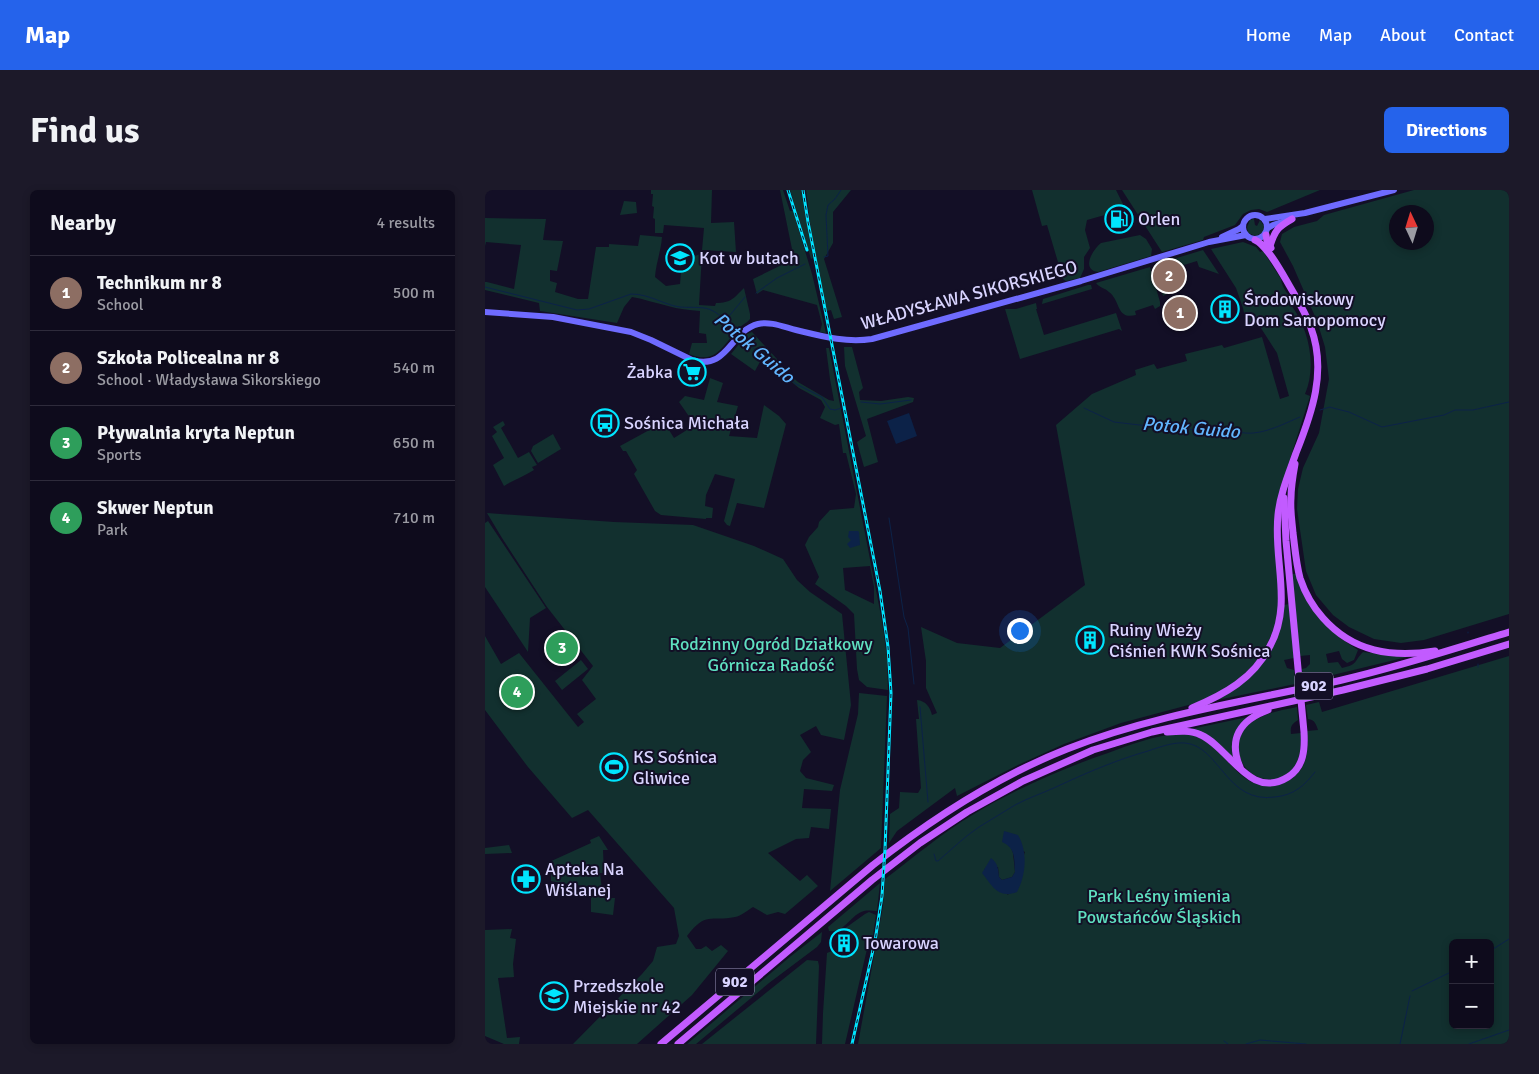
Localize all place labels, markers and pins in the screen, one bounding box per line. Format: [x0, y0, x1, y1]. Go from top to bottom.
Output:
fuel station icon: Orlen [1104, 204, 1134, 234]
place label: Orlen [1138, 208, 1180, 230]
school or university icon: Kot w butach [665, 243, 695, 273]
place label: Kot w butach [699, 247, 799, 269]
pin: 2 [1153, 257, 1185, 295]
place label: Środowiskowy Dom Samopomocy [1244, 288, 1386, 331]
pin: 1 [1164, 294, 1196, 332]
building icon: Środowiskowy Dom Samopomocy [1210, 294, 1240, 324]
supermarket icon: Żabka [677, 357, 707, 387]
place label: Żabka [626, 361, 673, 383]
bus stop icon: Sośnica Michała [590, 408, 620, 438]
place label: Sośnica Michała [624, 412, 749, 434]
place label: Ruiny Wieży Ciśnień KWK Sośnica [1109, 619, 1270, 662]
building icon: Ruiny Wieży Ciśnień KWK Sośnica [1075, 625, 1105, 655]
pin: 3 [546, 629, 578, 667]
pin: 4 [501, 673, 533, 711]
place label: KS Sośnica Gliwice [633, 746, 717, 789]
sports icon: KS Sośnica Gliwice [599, 752, 629, 782]
place label: Apteka Na Wiślanej [545, 858, 624, 901]
pharmacy icon: Apteka Na Wiślanej [511, 864, 541, 894]
building icon: Towarowa [829, 928, 859, 958]
place label: Towarowa [863, 932, 939, 954]
place label: Przedszkole Miejskie nr 42 [573, 975, 681, 1018]
school or university icon: Przedszkole Miejskie nr 42 [539, 981, 569, 1011]

